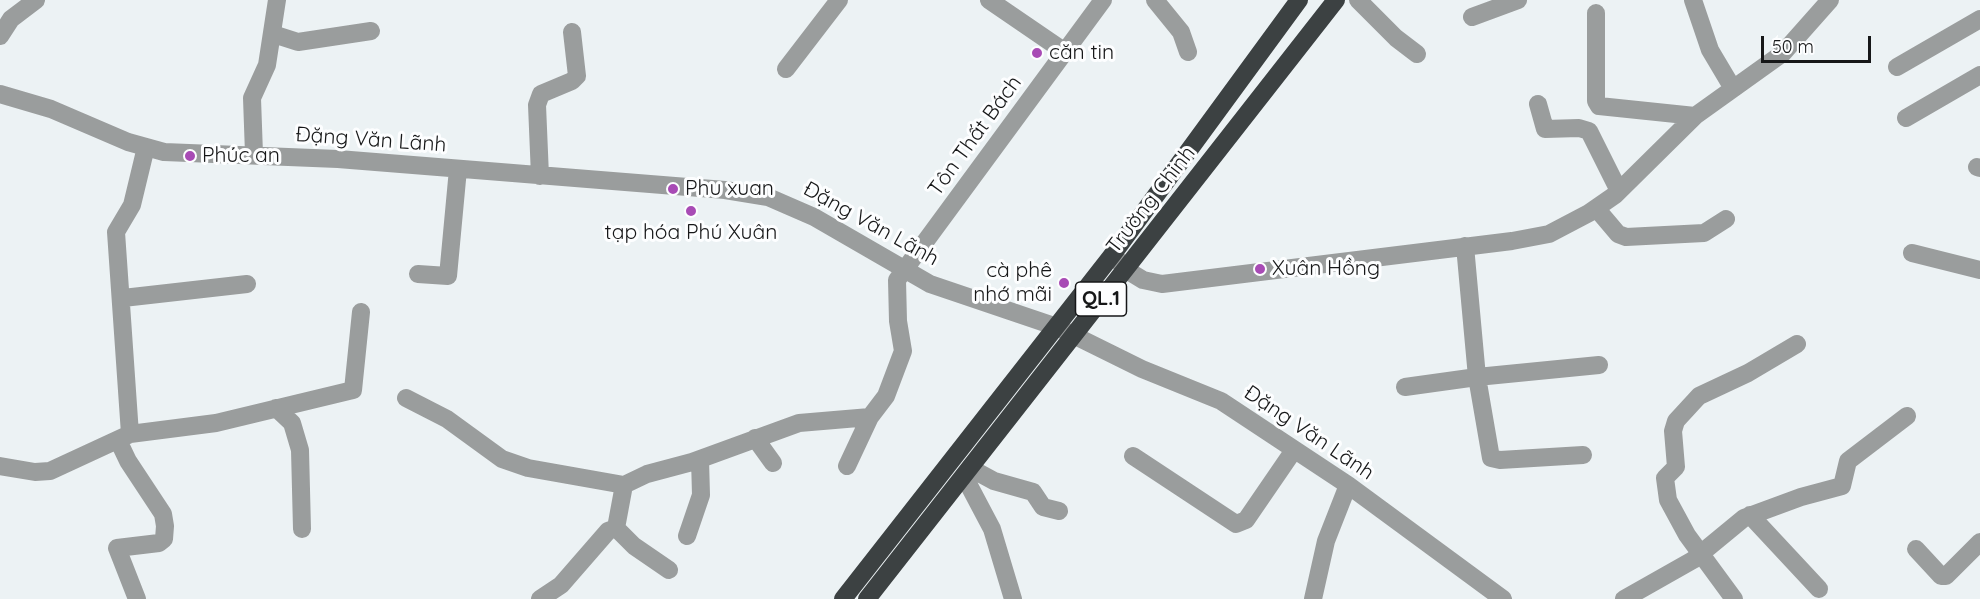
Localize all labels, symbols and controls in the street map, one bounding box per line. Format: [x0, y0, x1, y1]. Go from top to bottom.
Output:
scale bar [1764, 24, 1874, 62]
text: 50 m [1772, 35, 1814, 58]
place label: căn tin [1049, 40, 1114, 66]
marker: căn tin [1030, 46, 1044, 60]
street label: Tôn Thất Bách [923, 71, 1027, 201]
street label: Đặng Văn Lãnh [295, 122, 447, 158]
street label: Trường Chinh [1101, 141, 1201, 259]
place label: Phúc an [202, 143, 280, 169]
marker: Phúc an [183, 149, 197, 163]
place label: Phu xuan [685, 176, 774, 202]
street label: Đặng Văn Lãnh [799, 176, 943, 272]
marker: Phu xuan [666, 182, 680, 196]
marker: tạp hóa Phú Xuân [684, 204, 698, 218]
place label: tạp hóa Phú Xuân [605, 220, 777, 246]
place label: Xuân Hồng [1272, 256, 1380, 282]
place label: cà phê nhớ mãi [973, 258, 1052, 308]
marker: Xuân Hồng [1253, 262, 1267, 276]
marker: cà phê nhớ mãi [1057, 276, 1071, 290]
road number: QL.1 [1076, 282, 1126, 316]
street label: Đặng Văn Lãnh [1239, 380, 1379, 486]

